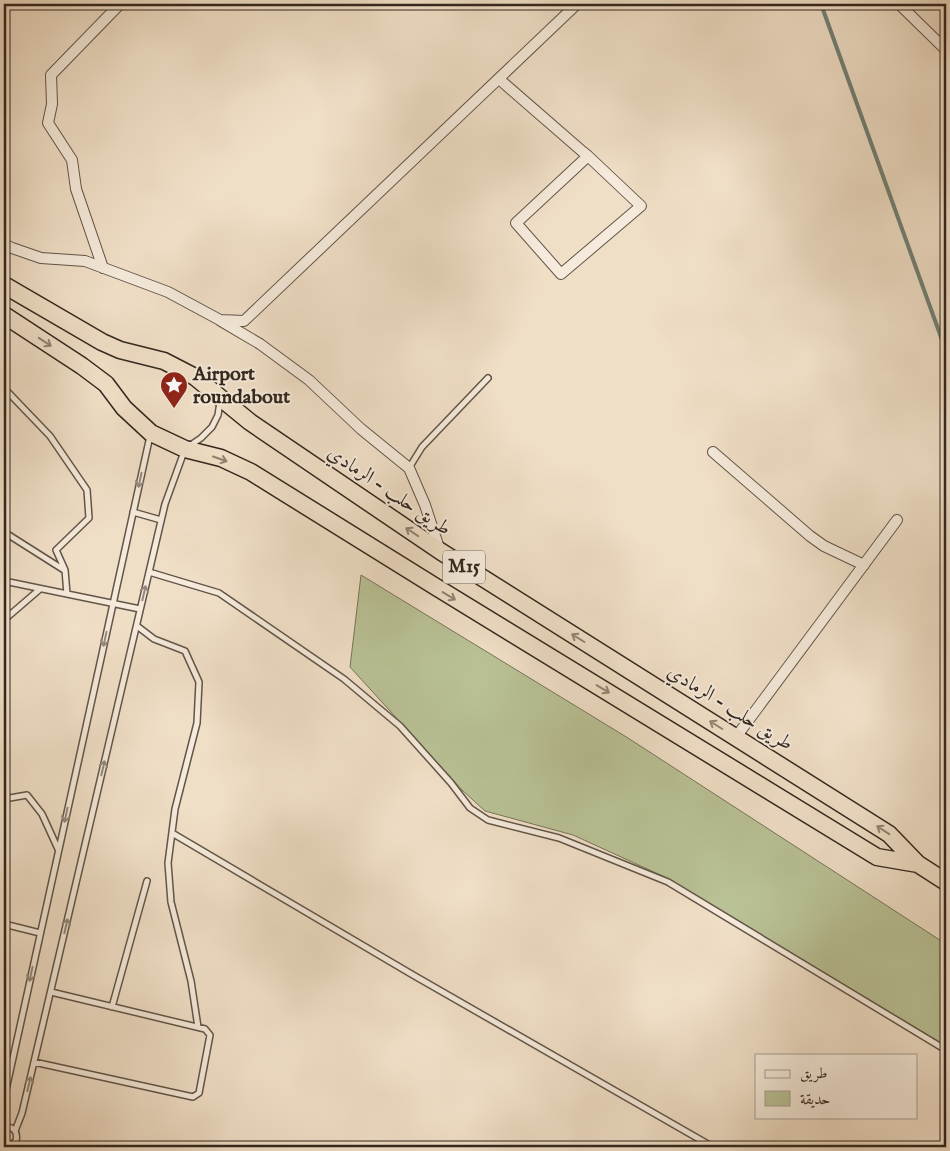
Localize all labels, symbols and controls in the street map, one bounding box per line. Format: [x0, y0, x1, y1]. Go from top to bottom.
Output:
one-way arrow [37, 337, 51, 347]
place label: Airport roundabout [192, 362, 290, 410]
place icon: Airport roundabout [159, 370, 189, 409]
street label: طريق حلب - الرمادي [321, 440, 456, 543]
one-way arrow [212, 454, 228, 464]
one-way arrow [135, 472, 144, 488]
one-way arrow [405, 527, 419, 537]
road number: M15 [443, 550, 485, 584]
one-way arrow [140, 585, 149, 601]
one-way arrow [442, 591, 456, 601]
one-way arrow [100, 631, 109, 647]
one-way arrow [572, 633, 586, 643]
street label: طريق حلب - الرمادي [661, 659, 798, 758]
one-way arrow [595, 685, 609, 695]
one-way arrow [709, 719, 723, 729]
one-way arrow [99, 760, 108, 776]
one-way arrow [61, 806, 70, 822]
one-way arrow [876, 825, 890, 835]
one-way arrow [62, 918, 71, 934]
one-way arrow [26, 965, 35, 981]
legend [755, 1054, 918, 1118]
text: طريق [800, 1064, 827, 1083]
one-way arrow [25, 1077, 34, 1093]
text: حديقة [800, 1090, 830, 1109]

